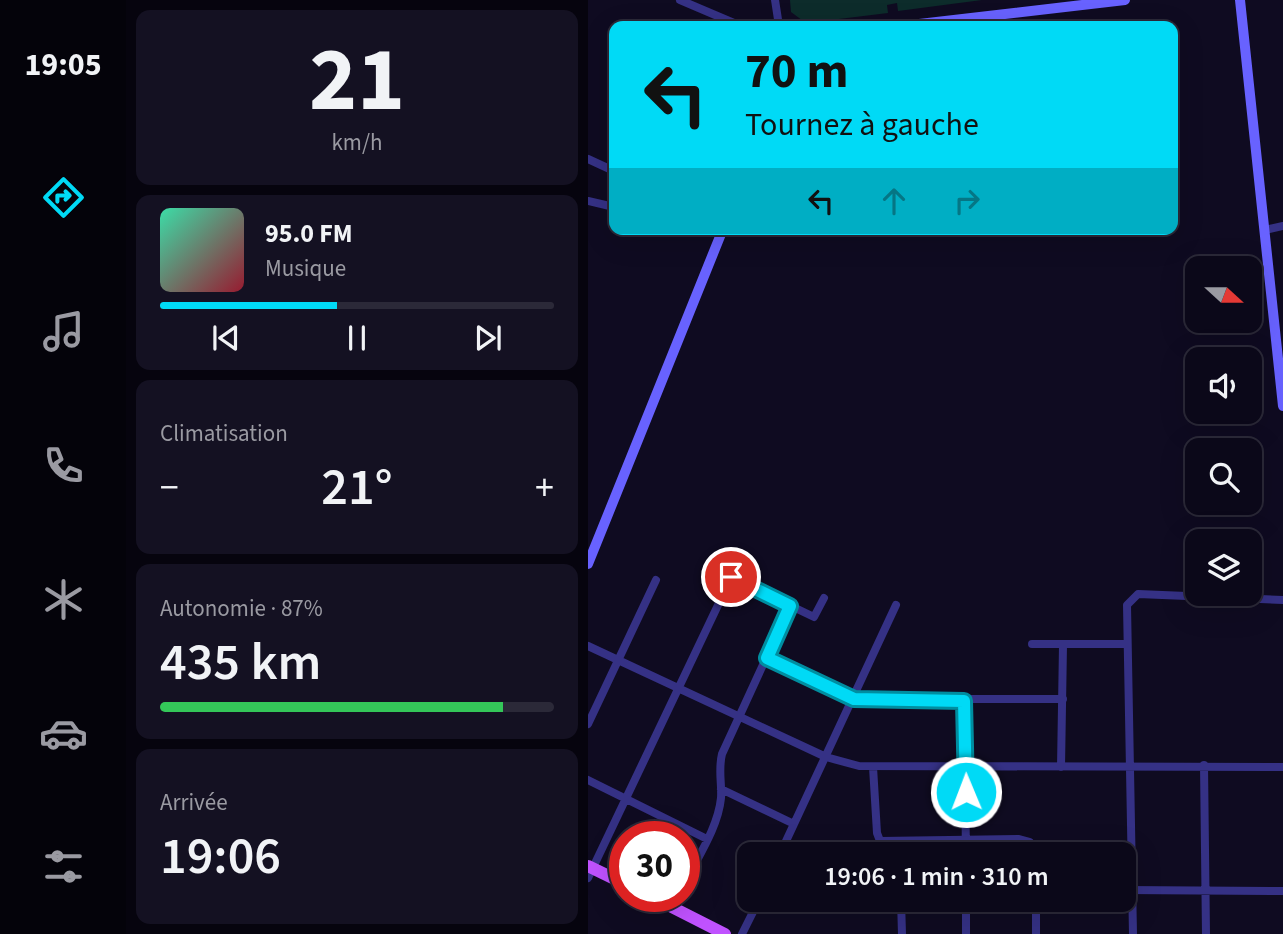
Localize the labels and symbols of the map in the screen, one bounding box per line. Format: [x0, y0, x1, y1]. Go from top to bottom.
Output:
north arrow [1185, 256, 1262, 332]
pin [701, 547, 761, 607]
position arrow [929, 755, 1003, 829]
speed limit sign: 30 [609, 821, 700, 912]

